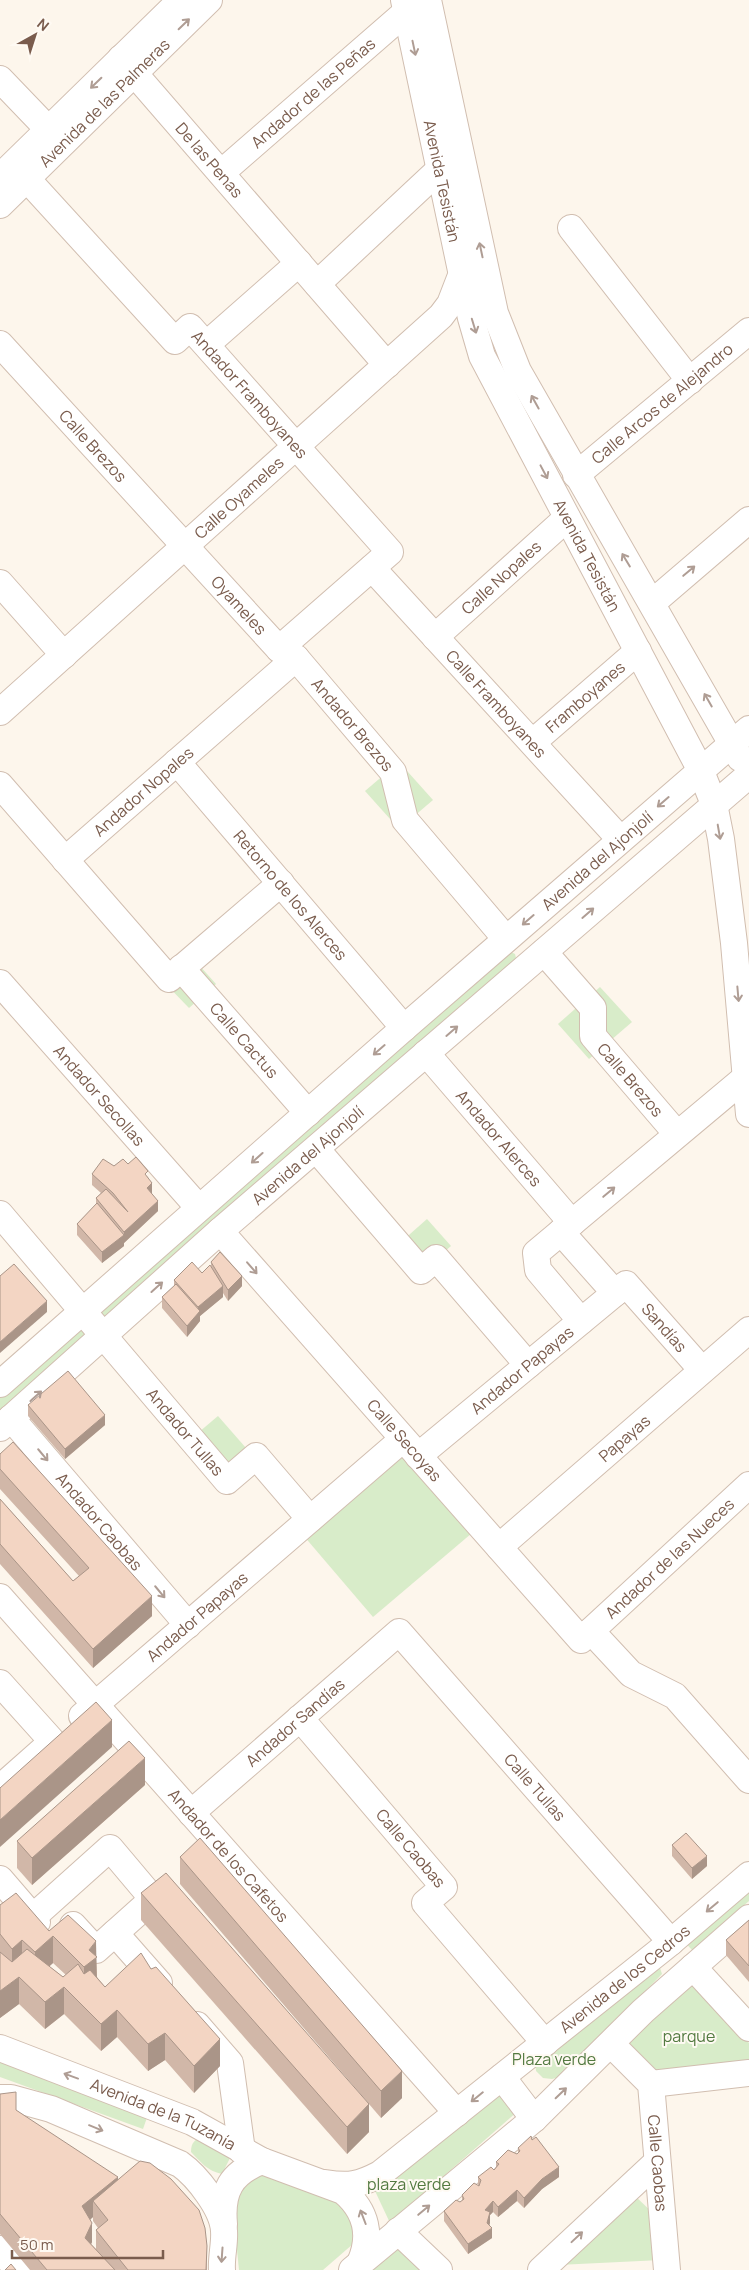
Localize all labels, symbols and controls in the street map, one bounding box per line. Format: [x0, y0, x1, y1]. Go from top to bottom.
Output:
north arrow [10, 10, 60, 60]
text: N [34, 14, 53, 35]
one-way arrow [178, 18, 191, 30]
street label: Andador de las Peñas [246, 33, 380, 153]
street label: Avenida de las Palmeras [34, 34, 174, 172]
one-way arrow [410, 39, 419, 55]
one-way arrow [90, 77, 102, 89]
street label: De las Penas [171, 118, 248, 202]
street label: Avenida Tesistán [419, 118, 466, 244]
one-way arrow [476, 242, 485, 258]
one-way arrow [469, 318, 479, 334]
street label: Andador Framboyanes [187, 325, 313, 463]
street label: Calle Arcos de Alejandro [587, 338, 738, 469]
one-way arrow [530, 395, 540, 410]
street label: Calle Brezos [54, 405, 132, 487]
street label: Calle Oyameles [189, 451, 288, 544]
one-way arrow [539, 465, 549, 479]
street label: Avenida Tesistán [549, 495, 626, 615]
street label: Calle Nopales [456, 536, 546, 619]
one-way arrow [621, 553, 631, 567]
one-way arrow [682, 566, 695, 577]
street label: Oyameles [206, 571, 272, 640]
street label: Calle Framboyanes [441, 645, 551, 763]
street label: Framboyanes [541, 656, 630, 737]
street label: Andador Brezos [307, 673, 399, 776]
one-way arrow [703, 694, 713, 708]
street label: Andador Nopales [89, 742, 198, 841]
one-way arrow [657, 796, 670, 807]
street label: Avenida del Ajonjolí [537, 806, 658, 915]
one-way arrow [715, 824, 725, 840]
street label: Retorno de los Alerces [229, 825, 353, 965]
one-way arrow [581, 908, 594, 919]
one-way arrow [521, 914, 534, 926]
one-way arrow [733, 985, 743, 1001]
street label: Calle Cactus [205, 998, 283, 1083]
one-way arrow [445, 1025, 458, 1037]
street label: Calle Brezos [593, 1038, 668, 1121]
street label: Andador Secollas [49, 1040, 150, 1151]
one-way arrow [373, 1044, 386, 1056]
street label: Andador Alerces [451, 1085, 547, 1191]
street label: Avenida del Ajonjolí [247, 1101, 368, 1210]
one-way arrow [251, 1152, 264, 1163]
one-way arrow [602, 1186, 615, 1197]
one-way arrow [246, 1261, 258, 1274]
one-way arrow [151, 1281, 164, 1293]
street label: Sandías [637, 1298, 692, 1357]
street label: Andador Papayas [466, 1321, 578, 1419]
street label: Andador Tullas [142, 1383, 229, 1481]
one-way arrow [30, 1390, 43, 1401]
street label: Calle Secoyas [362, 1394, 447, 1486]
street label: Papayas [594, 1410, 655, 1467]
one-way arrow [37, 1449, 49, 1462]
street label: Andador Caobas [51, 1468, 148, 1575]
street label: Andador de las Nueces [600, 1493, 739, 1623]
street label: Andador Papayas [142, 1567, 252, 1667]
one-way arrow [154, 1586, 165, 1599]
street label: Andador Sandías [241, 1673, 349, 1772]
street label: Calle Tullas [499, 1748, 571, 1826]
street label: Andador de los Cafetos [164, 1784, 294, 1927]
street label: Calle Caobas [371, 1804, 451, 1892]
one-way arrow [706, 1902, 719, 1913]
street label: Avenida de los Cedros [555, 1920, 695, 2038]
park label: parque [663, 2025, 715, 2047]
park label: Plaza verde [512, 2048, 596, 2070]
one-way arrow [64, 2071, 79, 2080]
street label: Avenida de la Tuzanía [87, 2073, 240, 2155]
one-way arrow [555, 2087, 567, 2099]
one-way arrow [471, 2092, 484, 2103]
street label: Calle Caobas [643, 2114, 673, 2212]
one-way arrow [88, 2124, 103, 2133]
park label: plaza verde [367, 2173, 451, 2195]
one-way arrow [417, 2204, 430, 2215]
one-way arrow [358, 2210, 367, 2225]
scale bar [12, 2228, 164, 2260]
one-way arrow [570, 2231, 583, 2243]
text: 50 m [20, 2234, 54, 2255]
one-way arrow [218, 2246, 227, 2262]

